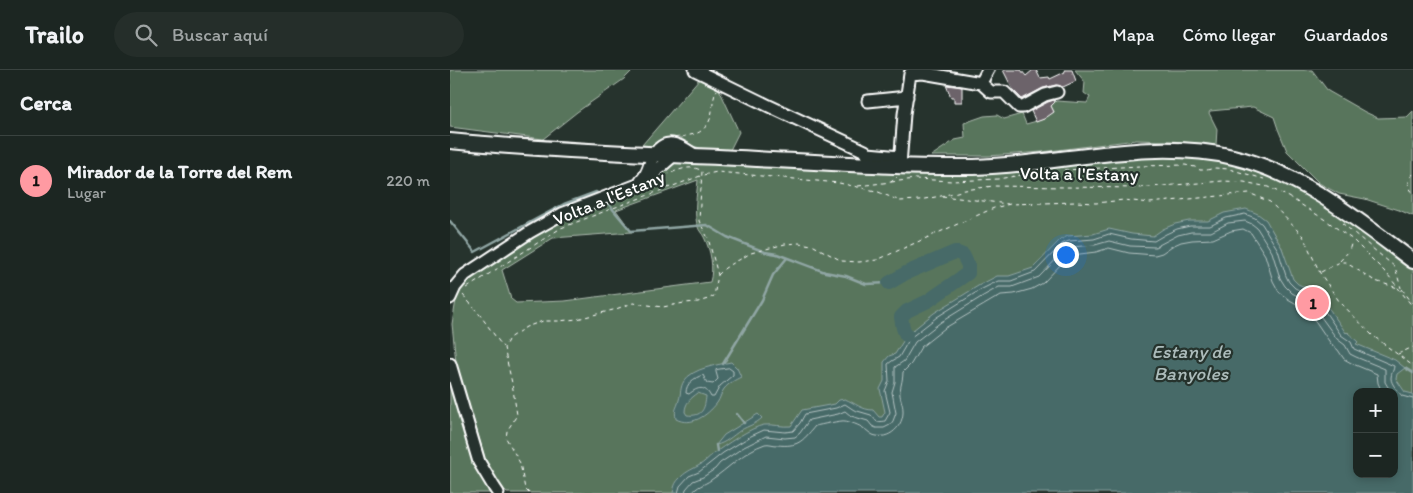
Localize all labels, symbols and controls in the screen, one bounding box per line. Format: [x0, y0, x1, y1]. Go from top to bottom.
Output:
search box [114, 12, 464, 57]
text: Trailo [25, 20, 84, 49]
icon: search [132, 21, 160, 49]
text: Buscar aquí [172, 23, 268, 46]
text: Mapa [1113, 24, 1154, 46]
text: Cómo llegar [1182, 24, 1276, 46]
text: Guardados [1304, 24, 1388, 46]
text: Cerca [20, 90, 72, 115]
text: Mirador de la Torre del Rem [67, 160, 292, 183]
street label: Volta a l'Estany [1020, 162, 1139, 186]
street label: Volta a l'Estany [550, 165, 669, 230]
text: 1 [32, 171, 40, 190]
text: 220 m [386, 171, 430, 190]
text: Lugar [67, 183, 106, 202]
your location [1053, 242, 1079, 268]
pin: 1 [1297, 284, 1329, 322]
water label: Estany de Banyoles [1151, 340, 1232, 385]
map controls [1353, 388, 1398, 478]
button: + [1353, 388, 1398, 433]
button: − [1353, 433, 1398, 478]

